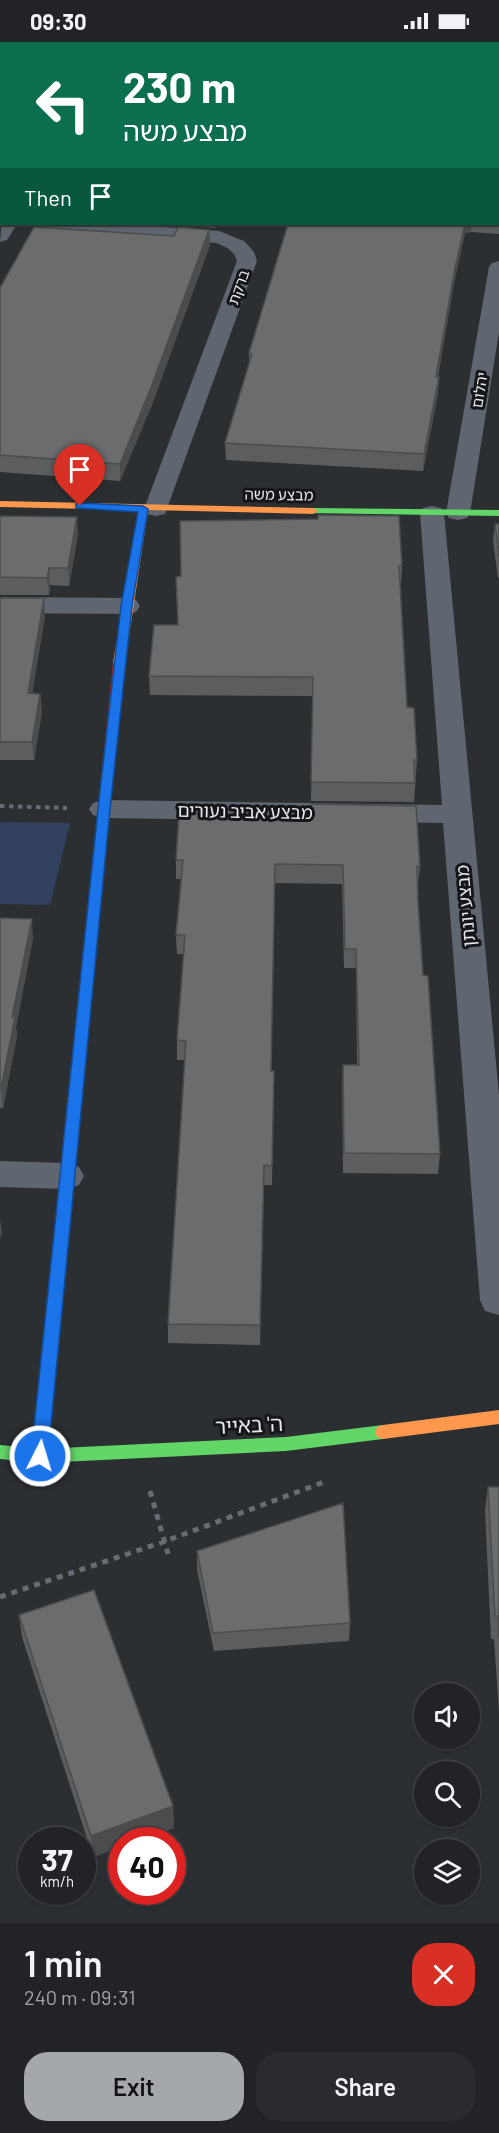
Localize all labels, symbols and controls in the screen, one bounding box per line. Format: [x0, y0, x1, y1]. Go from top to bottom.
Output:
text: 09:30 [30, 8, 87, 34]
text: 230 m [123, 61, 236, 111]
icon: left [24, 66, 102, 144]
text: מבצע משה [123, 114, 247, 146]
icon: arrive [84, 180, 117, 213]
text: Then [24, 184, 72, 210]
street label: ברקת [223, 267, 253, 307]
street label: יהלום [467, 371, 491, 409]
pin [54, 444, 105, 506]
icon: arrive [63, 453, 96, 486]
street label: מבצע משה [244, 484, 314, 504]
street label: מבצע אביב נעורים [177, 799, 313, 823]
street label: מבצע יונתן [450, 864, 480, 948]
street label: ה' באייר [214, 1410, 284, 1438]
position arrow [8, 1424, 72, 1488]
map controls [414, 1683, 480, 1905]
button: sound [414, 1683, 480, 1749]
button: search [414, 1761, 480, 1827]
speed limit sign: 40 [108, 1827, 186, 1905]
button: layers [414, 1839, 480, 1905]
text: 37 [41, 1841, 73, 1877]
text: km/h [40, 1872, 74, 1890]
text: 1 min [24, 1941, 103, 1984]
button: close [412, 1943, 475, 2006]
text: 240 m · 09:31 [24, 1985, 135, 2009]
button: Exit [24, 2052, 244, 2121]
button: Share [256, 2052, 475, 2121]

